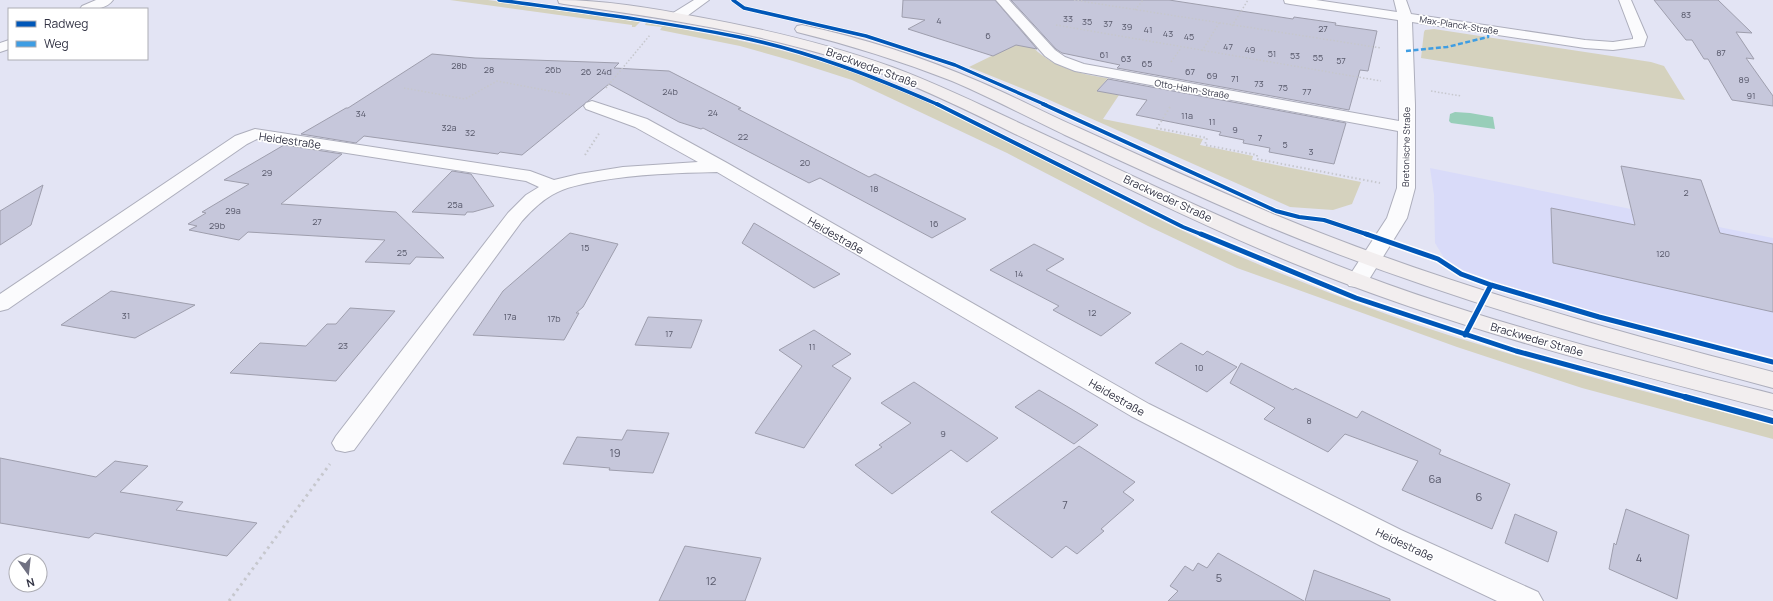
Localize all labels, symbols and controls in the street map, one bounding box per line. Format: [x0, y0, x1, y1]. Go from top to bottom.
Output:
legend [8, 8, 148, 60]
house number: 83 [1681, 8, 1691, 21]
house number: 33 [1063, 12, 1073, 25]
street label: Max-Planck-Straße [1419, 12, 1499, 38]
house number: 4 [936, 14, 942, 27]
text: Radweg [44, 15, 88, 32]
house number: 35 [1082, 15, 1092, 28]
house number: 37 [1103, 17, 1113, 30]
house number: 39 [1122, 20, 1132, 33]
house number: 27 [1318, 22, 1328, 35]
house number: 41 [1144, 23, 1152, 36]
house number: 43 [1163, 27, 1173, 40]
house number: 6 [985, 29, 991, 42]
house number: 45 [1184, 30, 1194, 43]
text: Weg [44, 35, 69, 52]
house number: 47 [1223, 40, 1233, 53]
house number: 49 [1245, 43, 1255, 56]
street label: Brackweder Straße [824, 44, 920, 91]
house number: 87 [1716, 46, 1726, 59]
house number: 51 [1268, 47, 1276, 60]
house number: 61 [1100, 48, 1108, 61]
house number: 53 [1290, 49, 1300, 62]
house number: 55 [1313, 51, 1323, 64]
house number: 63 [1121, 52, 1131, 65]
house number: 57 [1336, 54, 1346, 67]
house number: 65 [1142, 57, 1152, 70]
house number: 28b [451, 59, 467, 72]
house number: 28 [484, 63, 494, 76]
house number: 26b [545, 63, 561, 76]
house number: 26 [581, 65, 592, 78]
house number: 24d [596, 65, 612, 78]
house number: 67 [1185, 65, 1196, 78]
house number: 69 [1206, 69, 1218, 82]
house number: 71 [1231, 72, 1239, 85]
house number: 89 [1739, 73, 1749, 86]
street label: Otto-Hahn-Straße [1154, 76, 1230, 102]
house number: 73 [1254, 77, 1264, 90]
house number: 75 [1278, 81, 1288, 94]
house number: 24b [662, 85, 678, 98]
house number: 77 [1302, 85, 1312, 98]
house number: 91 [1746, 89, 1756, 102]
house number: 24 [708, 106, 718, 119]
house number: 34 [356, 107, 366, 120]
street label: Bretonische Straße [1399, 107, 1413, 187]
house number: 11a [1181, 109, 1193, 122]
house number: 11 [1208, 115, 1216, 128]
house number: 32a [441, 121, 457, 134]
house number: 9 [1232, 123, 1238, 136]
house number: 32 [465, 126, 475, 139]
street label: Heidestraße [258, 128, 323, 152]
house number: 22 [738, 130, 748, 143]
house number: 7 [1258, 131, 1263, 144]
house number: 5 [1282, 138, 1288, 151]
house number: 3 [1309, 145, 1314, 158]
house number: 20 [800, 156, 810, 169]
house number: 29 [262, 166, 272, 179]
street label: Brackweder Straße [1121, 171, 1215, 225]
house number: 18 [870, 182, 878, 195]
house number: 2 [1683, 186, 1689, 199]
house number: 25a [447, 198, 463, 211]
house number: 29a [225, 204, 241, 217]
street label: Heidestraße [805, 213, 867, 257]
house number: 27 [312, 215, 322, 228]
house number: 16 [929, 217, 939, 230]
house number: 29b [209, 219, 225, 232]
house number: 15 [581, 241, 589, 254]
house number: 25 [397, 246, 407, 259]
house number: 120 [1656, 247, 1670, 260]
house number: 14 [1015, 267, 1023, 280]
house number: 12 [1088, 306, 1096, 319]
house number: 31 [122, 309, 130, 322]
house number: 17a [503, 310, 517, 323]
house number: 17b [547, 312, 561, 325]
street label: Brackweder Straße [1489, 319, 1586, 360]
house number: 17 [665, 327, 673, 340]
house number: 23 [338, 339, 348, 352]
house number: 11 [808, 340, 816, 353]
house number: 10 [1195, 361, 1204, 374]
street label: Heidestraße [1086, 375, 1148, 419]
house number: 8 [1306, 414, 1312, 427]
house number: 9 [940, 427, 946, 440]
house number: 19 [609, 445, 621, 460]
house number: 6a [1429, 471, 1441, 486]
house number: 6 [1476, 489, 1483, 504]
house number: 7 [1062, 497, 1068, 512]
street label: Heidestraße [1373, 524, 1437, 564]
house number: 4 [1636, 550, 1642, 565]
north arrow [8, 553, 48, 593]
house number: 5 [1216, 570, 1222, 585]
house number: 12 [706, 573, 716, 588]
text: N [25, 575, 36, 591]

